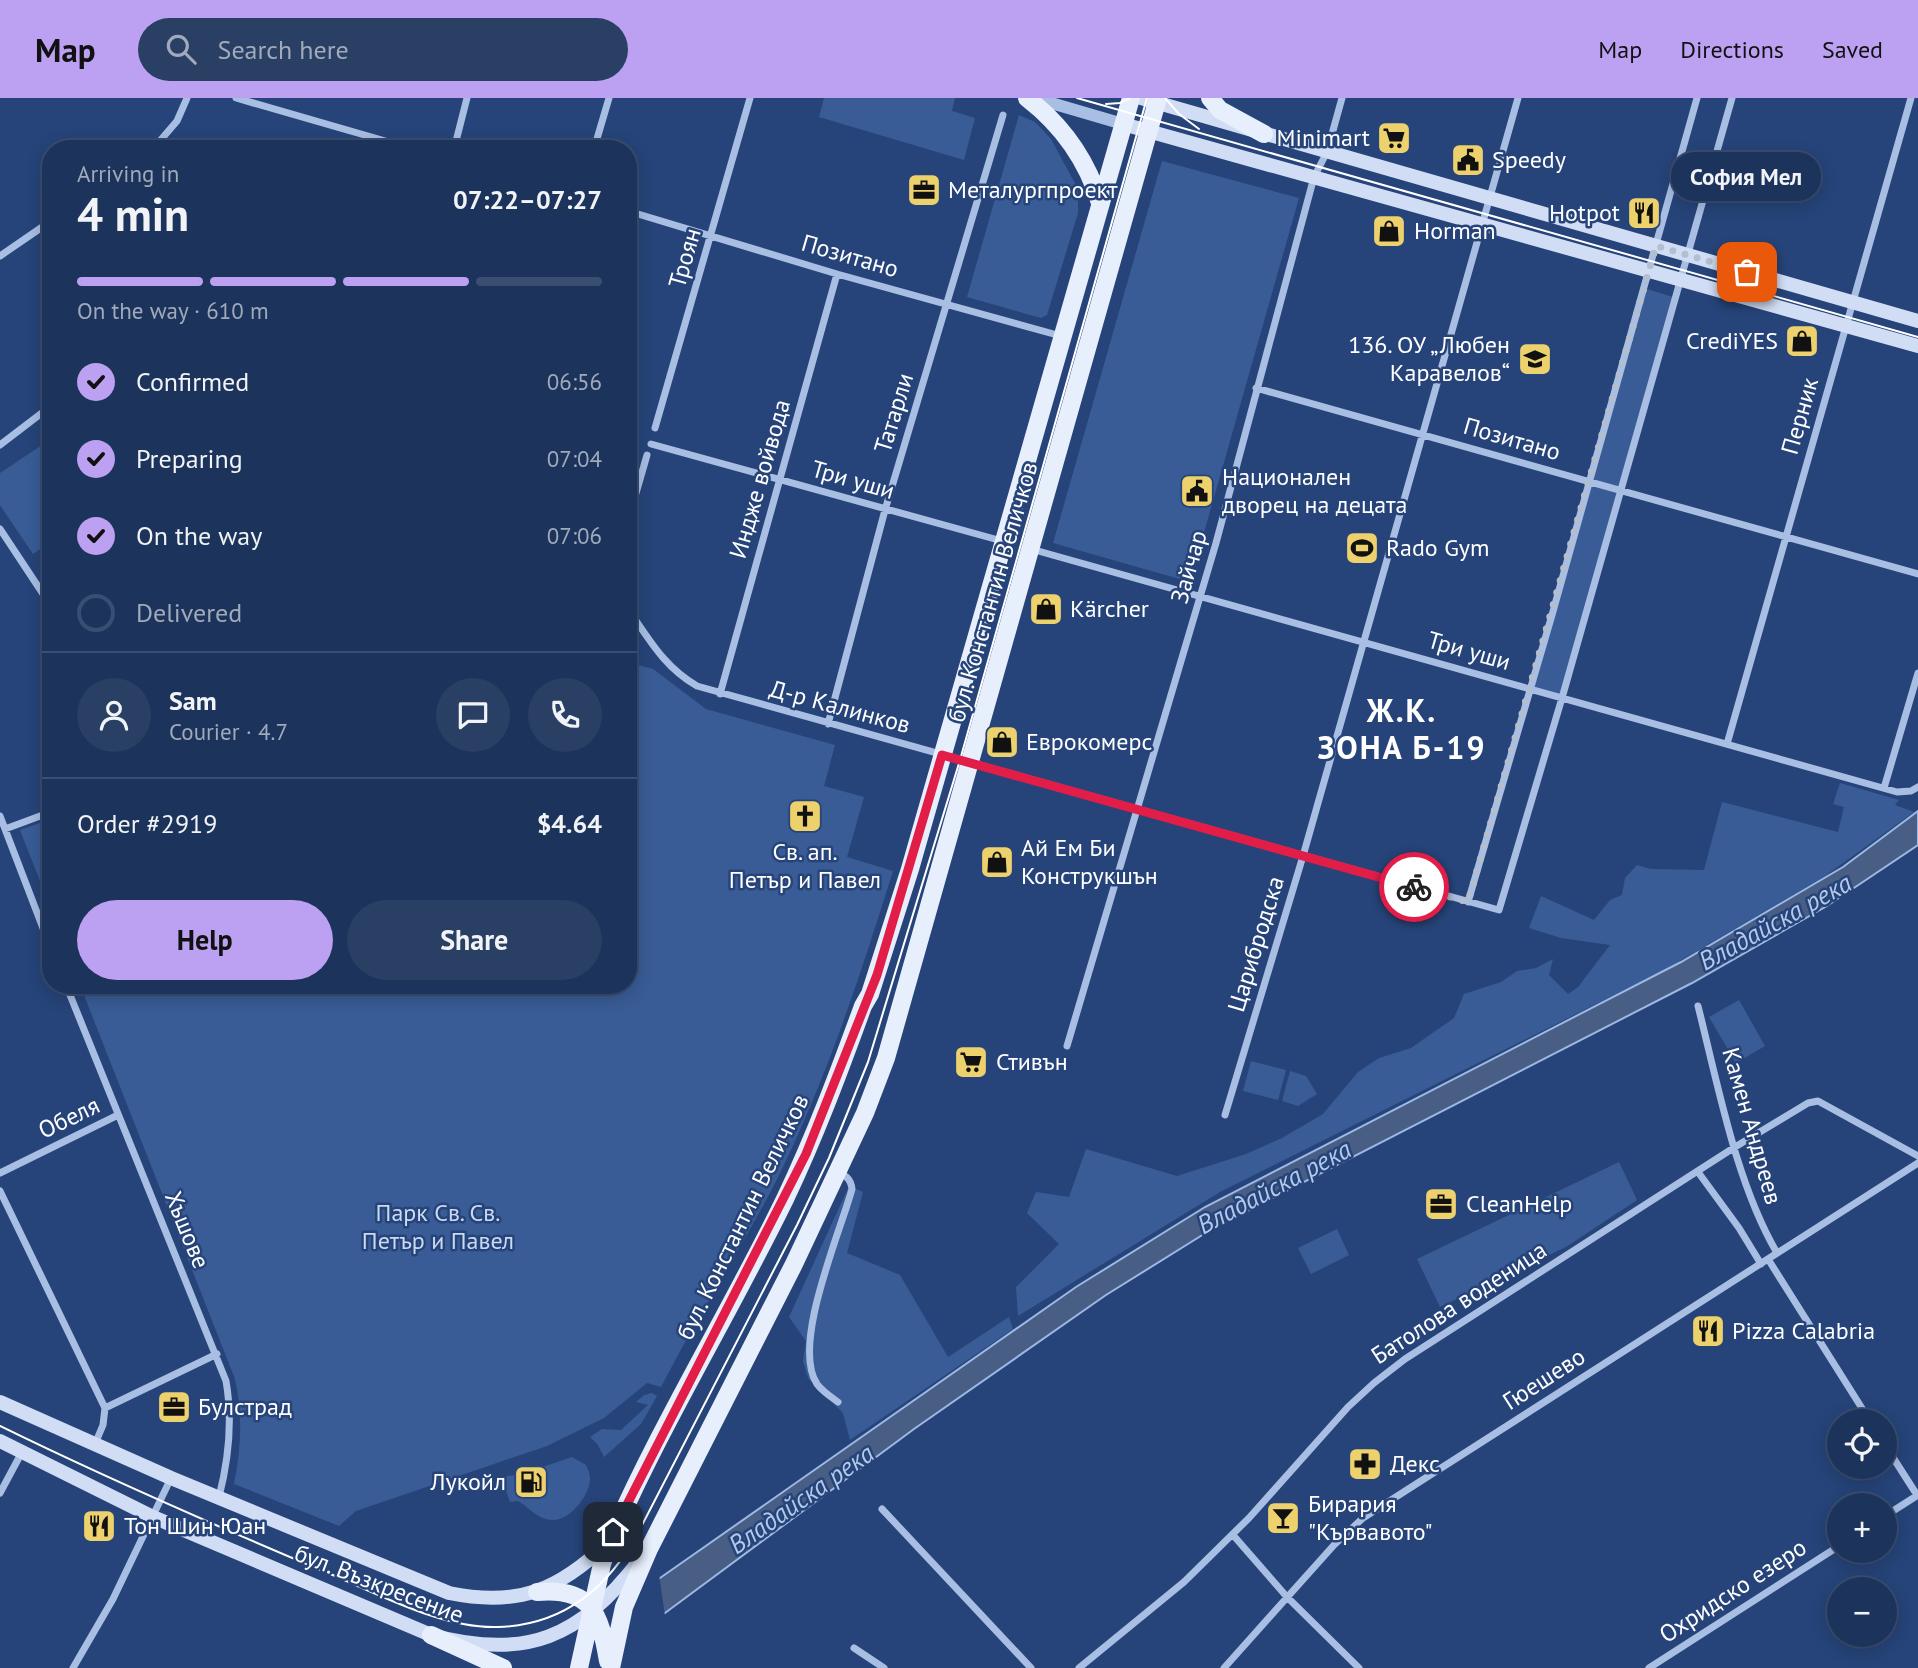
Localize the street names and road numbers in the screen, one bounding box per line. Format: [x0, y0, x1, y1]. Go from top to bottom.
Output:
street label: Троян [661, 224, 708, 291]
street label: Позитано [798, 227, 902, 284]
street label: Татарли [867, 369, 920, 457]
street label: Перник [1774, 373, 1825, 458]
street label: Индже войвода [722, 396, 797, 562]
street label: Позитано [1460, 410, 1564, 467]
street label: Три уши [808, 453, 898, 506]
street label: бул. Константин Величков [940, 458, 1045, 726]
street label: Зайчар [1163, 527, 1214, 607]
street label: Три уши [1424, 624, 1514, 677]
street label: Д-р Калинков [766, 673, 914, 740]
street label: Царибродска [1220, 872, 1291, 1015]
street label: Камен Андреев [1715, 1044, 1790, 1208]
street label: Обеля [33, 1089, 105, 1146]
street label: бул. Константин Величков [670, 1089, 816, 1345]
street label: Хъшове [158, 1187, 217, 1273]
street label: Батолова воденица [1365, 1234, 1552, 1371]
street label: Гюешево [1497, 1340, 1591, 1417]
street label: Охридско езеро [1653, 1531, 1812, 1650]
street label: бул. Възкресение [290, 1537, 468, 1630]

